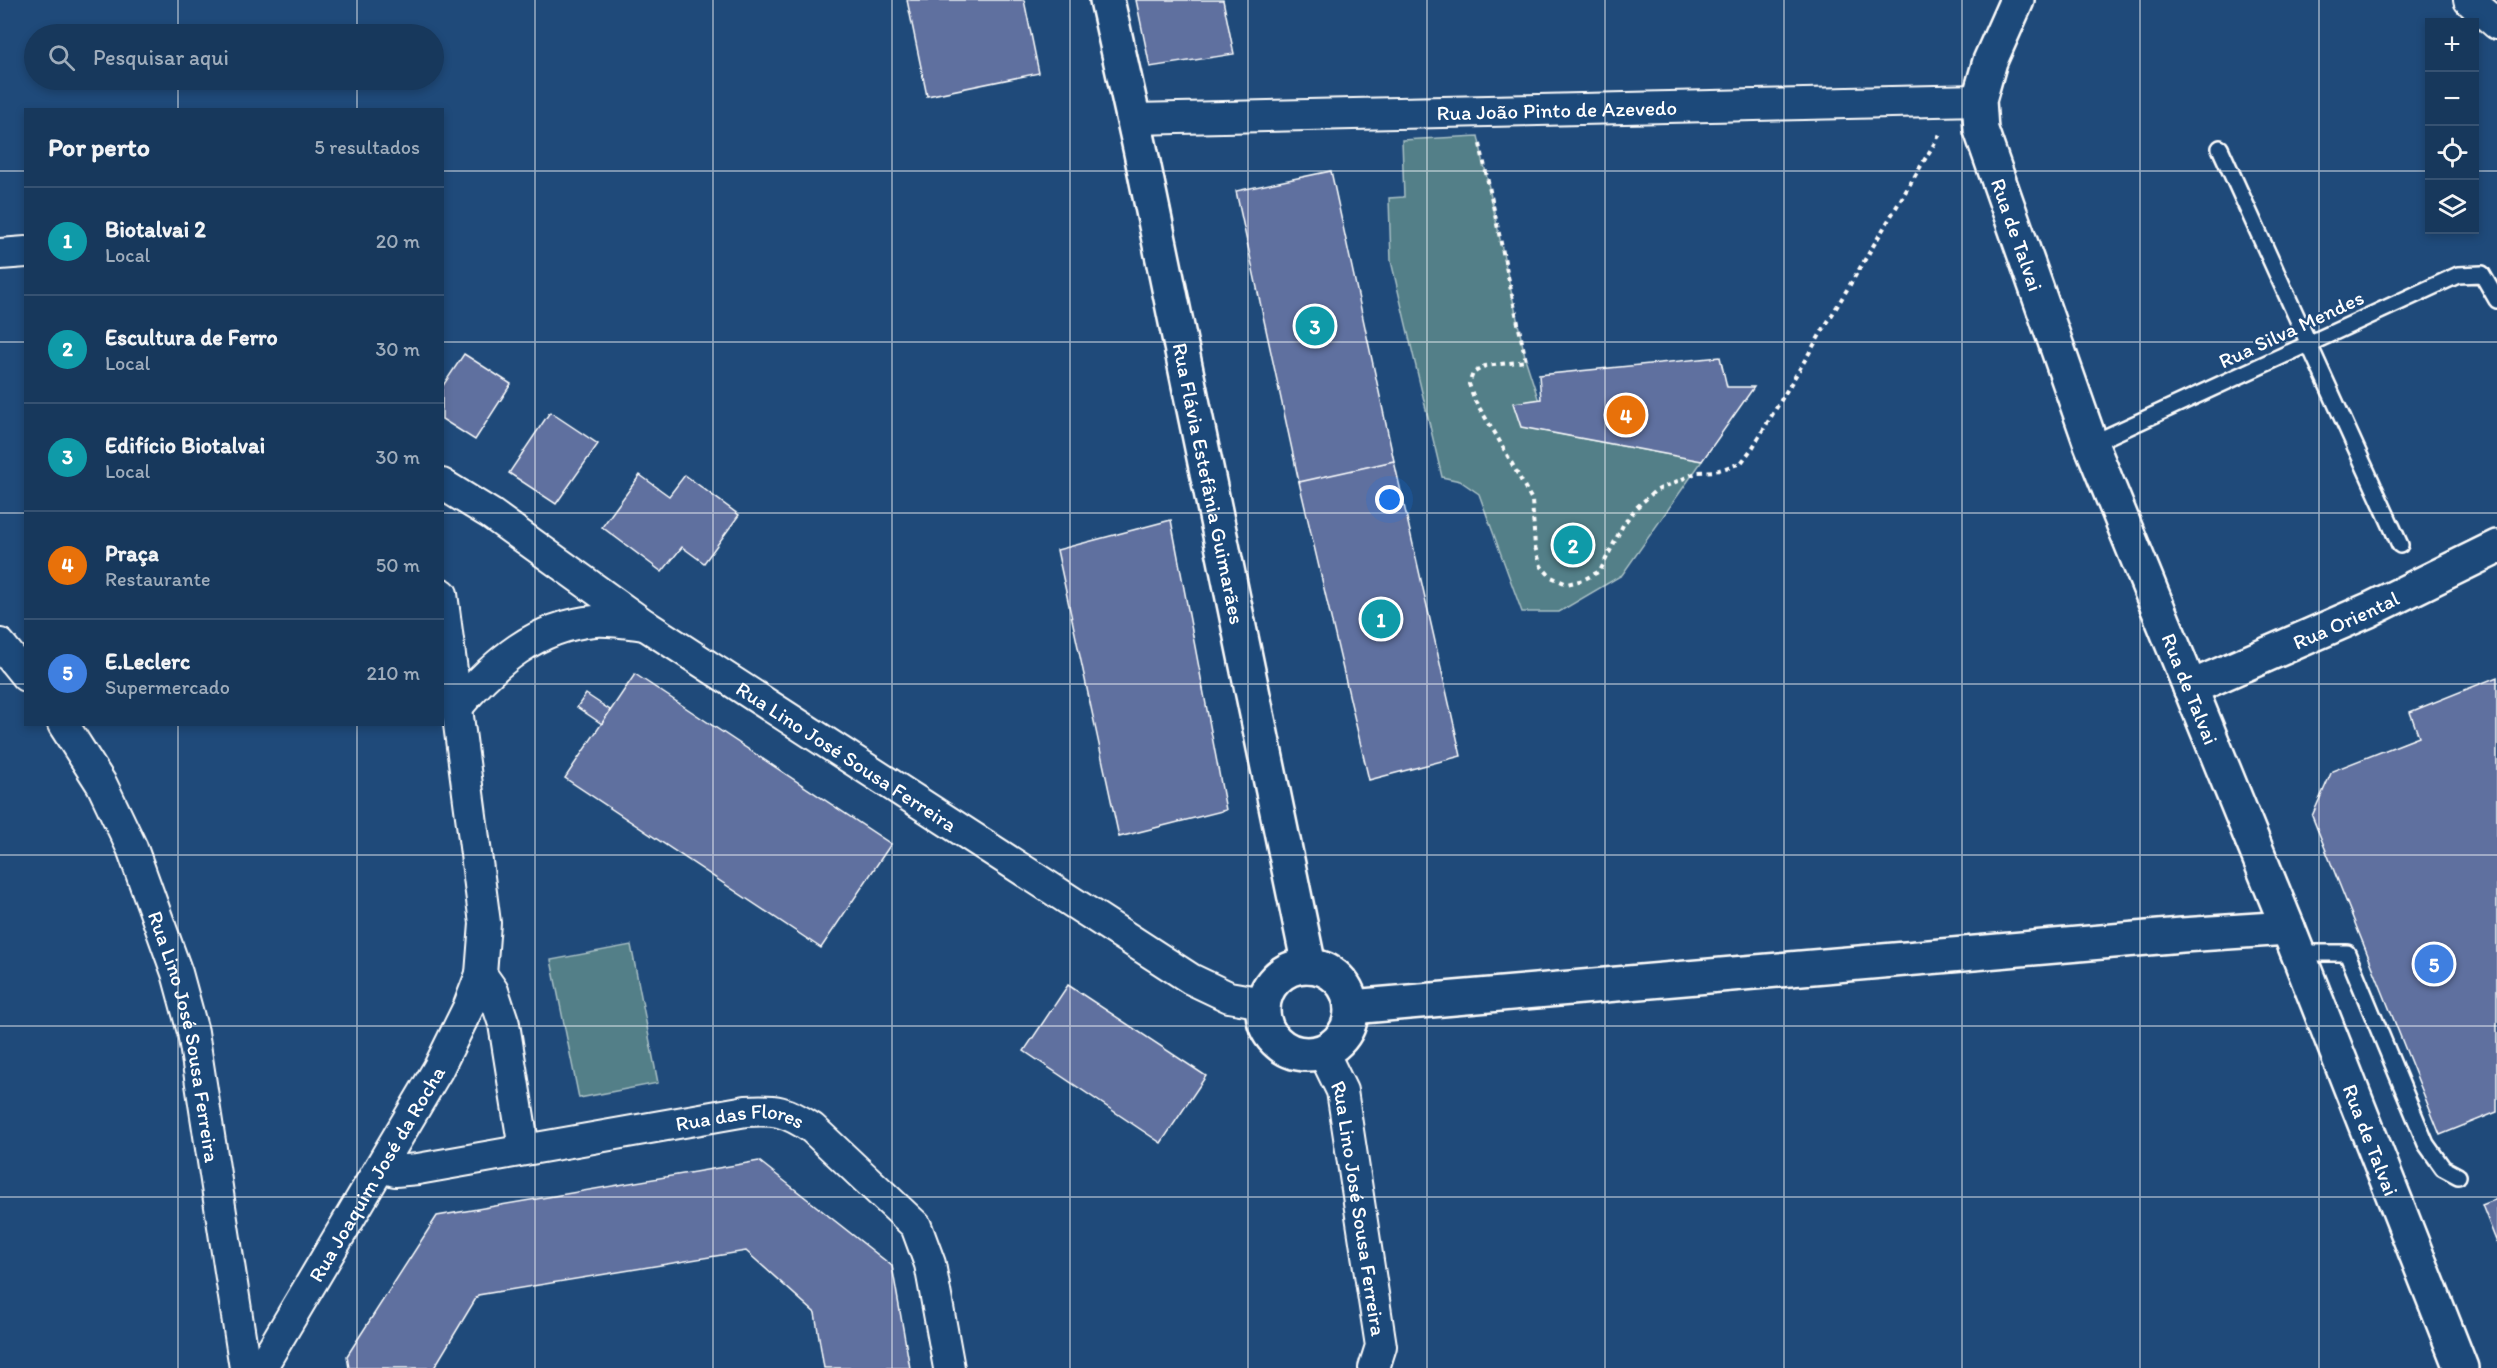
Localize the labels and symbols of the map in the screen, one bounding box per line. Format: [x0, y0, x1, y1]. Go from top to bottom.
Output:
street label: Rua João Pinto de Azevedo [1436, 94, 1677, 125]
street label: Rua de Talvai [1986, 175, 2049, 294]
street label: Rua Silva Mendes [2215, 284, 2367, 374]
pin: 3 [1296, 304, 1334, 348]
street label: Rua Flávia Estefânia Guimarães [1168, 340, 1251, 626]
pin: 4 [1606, 392, 1646, 438]
your location [1375, 485, 1404, 514]
pin: 2 [1554, 522, 1592, 568]
street label: Rua Oriental [2289, 585, 2403, 654]
pin: 1 [1362, 596, 1400, 642]
street label: Rua de Talvai [2157, 629, 2224, 748]
street label: Rua Lino José Sousa Ferreira [732, 675, 962, 837]
street label: Rua Lino José Sousa Ferreira [143, 907, 226, 1164]
pin: 5 [2414, 942, 2454, 986]
street label: Rua Joaquim José da Rocha [303, 1061, 450, 1286]
street label: Rua Lino José Sousa Ferreira [1326, 1076, 1392, 1338]
street label: Rua de Talvai [2338, 1080, 2404, 1199]
street label: Rua das Flores [674, 1098, 809, 1136]

